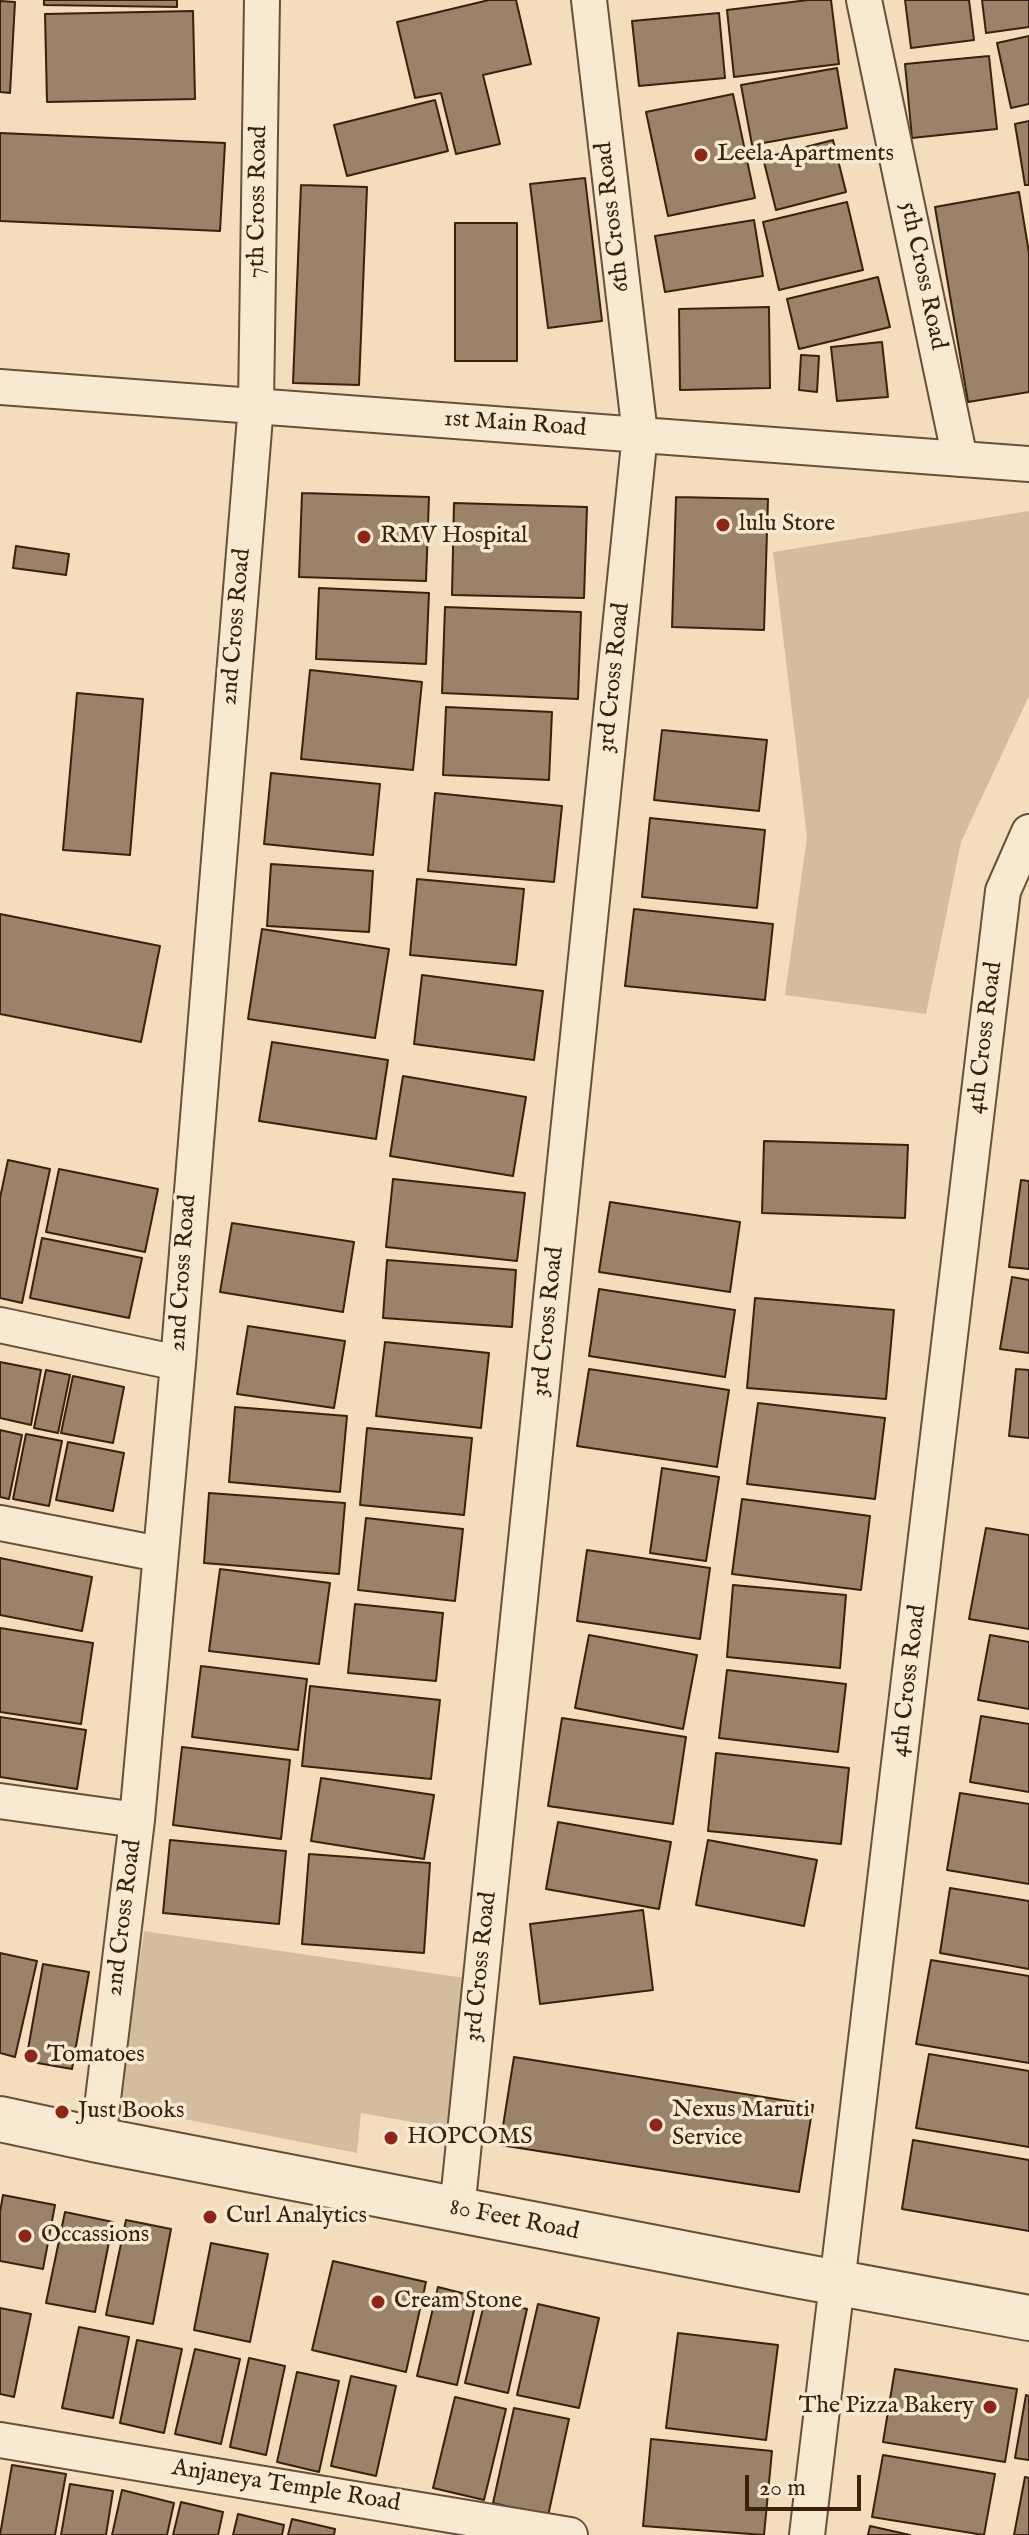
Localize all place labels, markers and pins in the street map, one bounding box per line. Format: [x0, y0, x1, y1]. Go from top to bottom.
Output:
place label: Leela Apartments [717, 141, 894, 169]
marker: Leela Apartments [692, 146, 710, 164]
place label: lulu Store [739, 511, 835, 539]
marker: lulu Store [714, 516, 732, 534]
place label: RMV Hospital [380, 523, 528, 551]
marker: RMV Hospital [355, 528, 373, 546]
place label: Tomatoes [47, 2042, 145, 2070]
marker: Tomatoes [22, 2047, 40, 2065]
place label: Nexus Maruti Service [672, 2097, 810, 2153]
place label: Just Books [78, 2098, 184, 2126]
marker: Just Books [53, 2103, 71, 2121]
marker: Nexus Maruti Service [647, 2116, 665, 2134]
place label: HOPCOMS [407, 2124, 533, 2152]
marker: HOPCOMS [382, 2129, 400, 2147]
place label: Curl Analytics [226, 2203, 367, 2231]
marker: Curl Analytics [201, 2208, 219, 2226]
place label: Occassions [41, 2222, 149, 2250]
marker: Occassions [16, 2227, 34, 2245]
place label: Cream Stone [394, 2288, 522, 2316]
marker: Cream Stone [369, 2293, 387, 2311]
place label: The Pizza Bakery [799, 2393, 974, 2421]
marker: The Pizza Bakery [981, 2398, 999, 2416]

